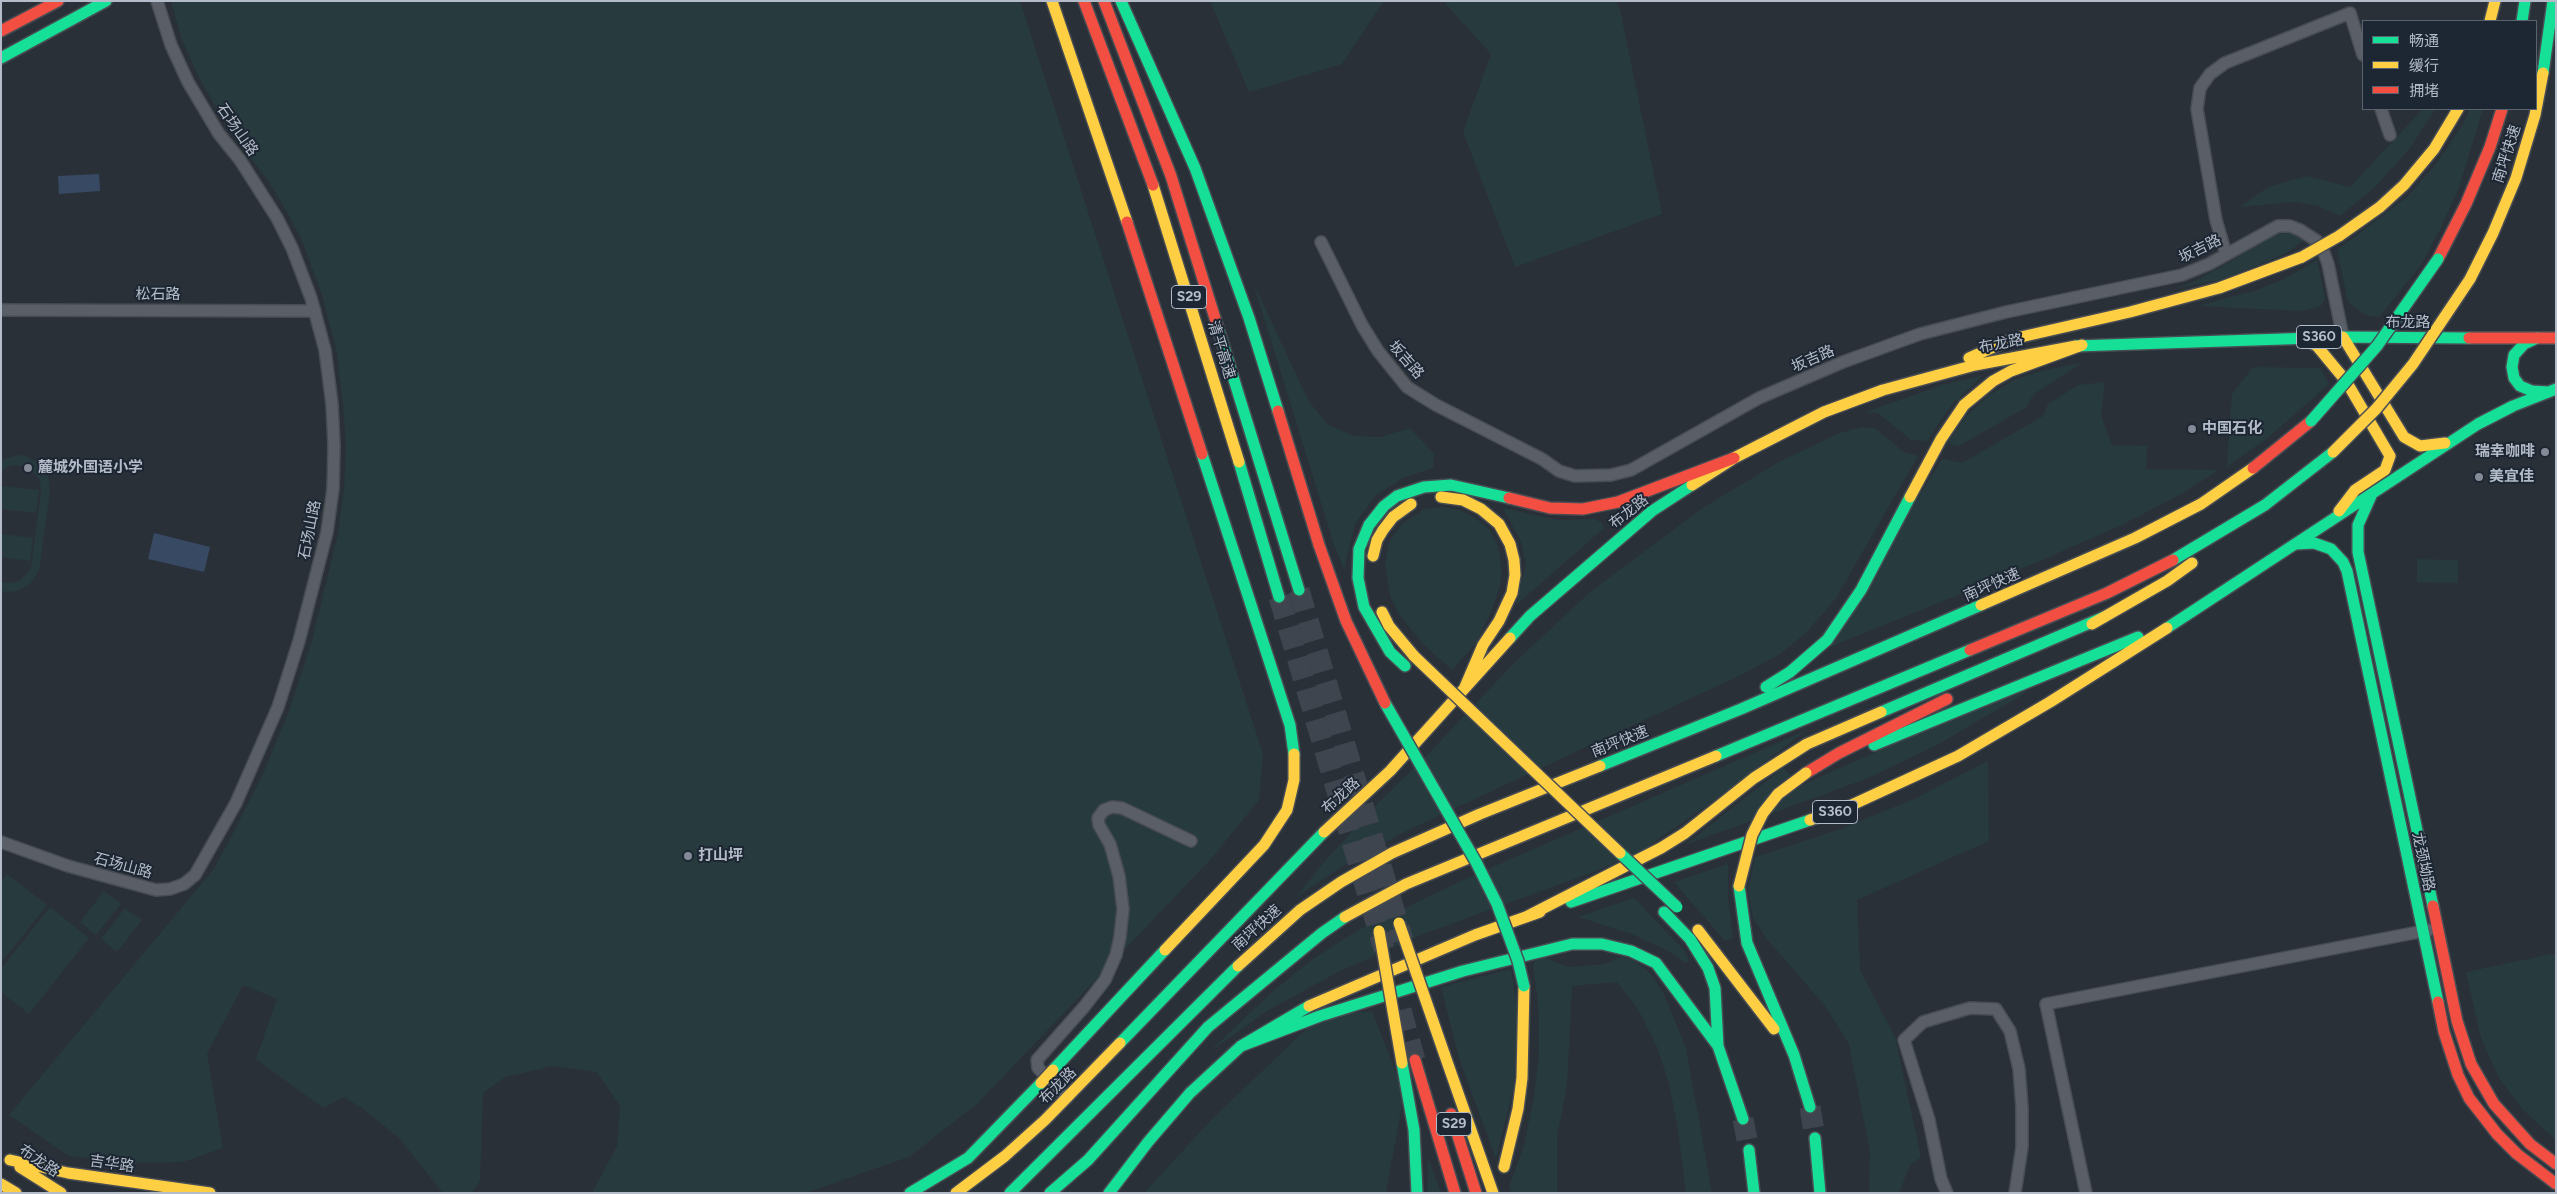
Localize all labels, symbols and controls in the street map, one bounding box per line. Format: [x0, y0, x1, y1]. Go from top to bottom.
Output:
legend [2362, 20, 2537, 110]
text: 畅通 [2409, 32, 2439, 50]
text: 缓行 [2409, 57, 2439, 75]
text: 拥堵 [2409, 82, 2439, 100]
street label: 石场山路 [212, 100, 262, 160]
street label: 南坪快速 [2489, 123, 2525, 185]
street label: 坂吉路 [2176, 231, 2224, 267]
street label: 松石路 [136, 286, 180, 304]
road number: S29 [1172, 286, 1206, 308]
street label: 布龙路 [2386, 314, 2430, 332]
street label: 清平高速 [1204, 319, 1238, 381]
road number: S360 [2296, 326, 2342, 348]
street label: 布龙路 [1977, 331, 2025, 357]
street label: 坂吉路 [1384, 337, 1428, 383]
street label: 坂吉路 [1789, 342, 1837, 376]
place label: 中国石化 [2202, 420, 2262, 438]
marker: 中国石化 [2186, 423, 2198, 435]
place label: 瑞幸咖啡 [2475, 443, 2535, 461]
marker: 瑞幸咖啡 [2539, 446, 2551, 458]
place label: 麓城外国语小学 [38, 459, 143, 477]
marker: 麓城外国语小学 [22, 462, 34, 474]
place label: 美宜佳 [2489, 468, 2534, 486]
marker: 美宜佳 [2473, 471, 2485, 483]
street label: 布龙路 [1606, 491, 1652, 533]
street label: 石场山路 [295, 499, 325, 561]
street label: 南坪快速 [1961, 565, 2023, 605]
street label: 南坪快速 [1589, 722, 1651, 762]
street label: 布龙路 [1318, 774, 1364, 818]
road number: S360 [1812, 800, 1858, 824]
street label: 龙颈坳路 [2408, 831, 2438, 893]
place label: 打山坪 [698, 847, 743, 865]
street label: 石场山路 [92, 850, 154, 882]
marker: 打山坪 [682, 850, 694, 862]
street label: 南坪快速 [1229, 901, 1285, 955]
street label: 布龙路 [1036, 1064, 1080, 1108]
road number: S29 [1436, 1112, 1472, 1136]
street label: 布龙路 [15, 1141, 63, 1181]
street label: 吉华路 [88, 1152, 136, 1176]

